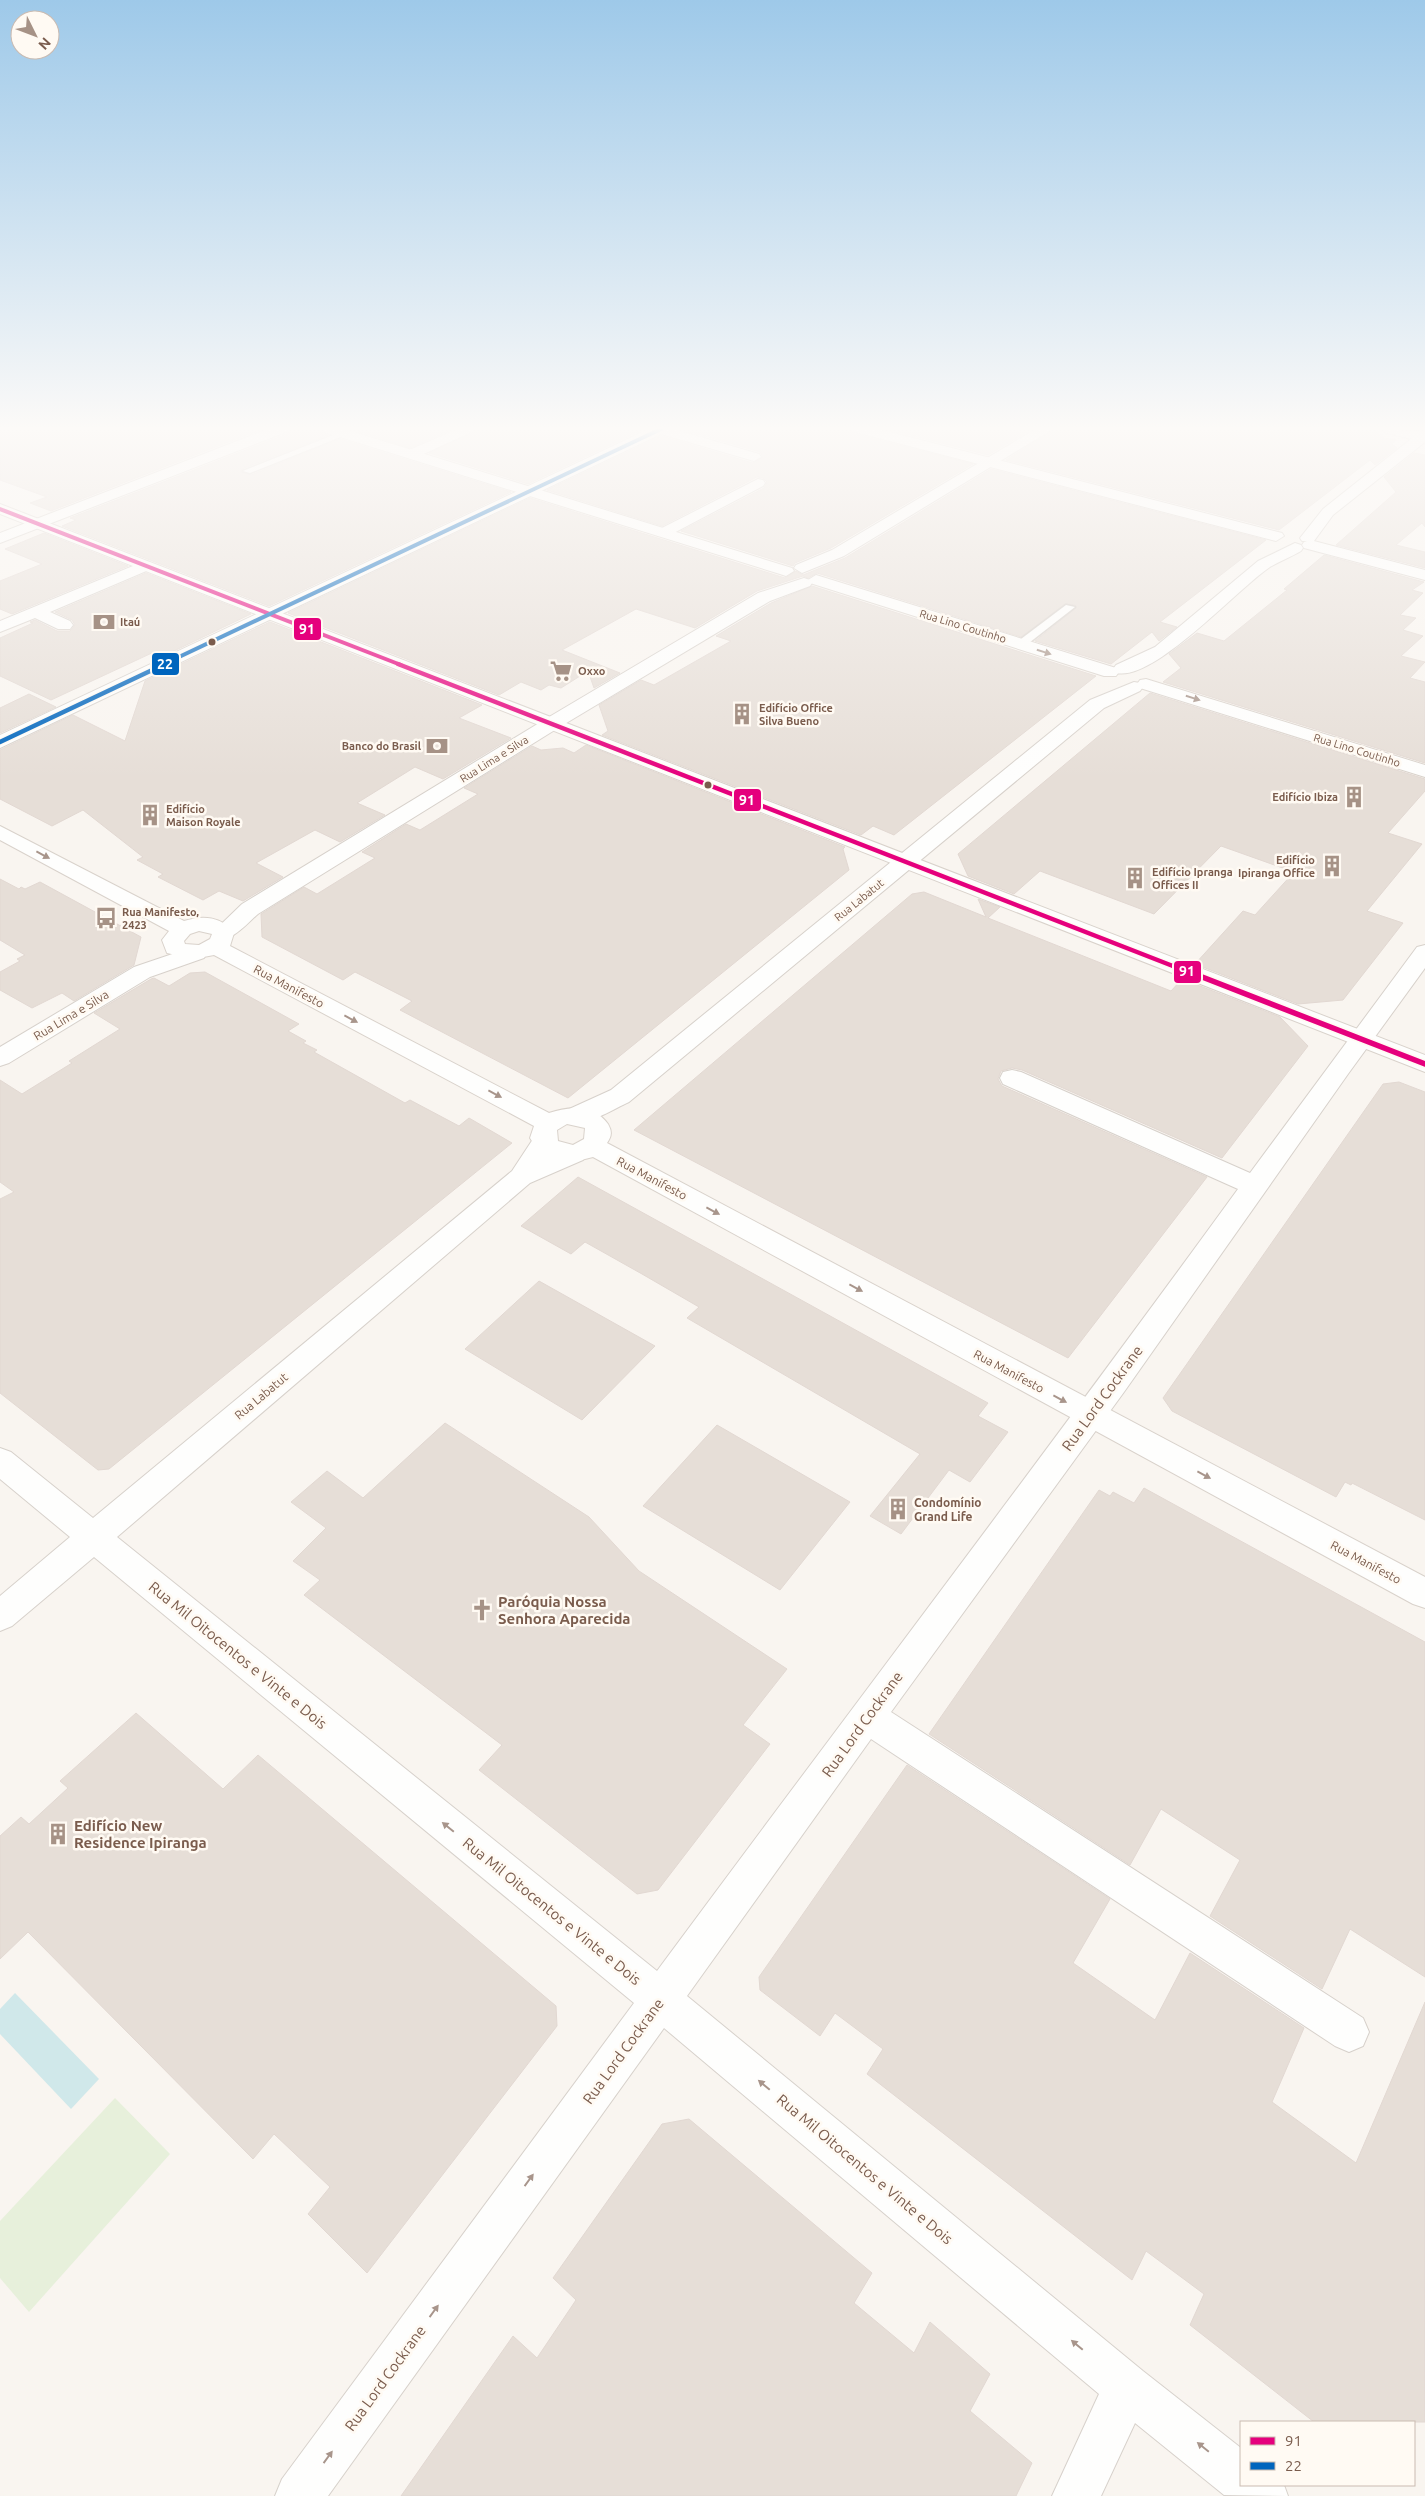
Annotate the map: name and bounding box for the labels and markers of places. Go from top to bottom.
bank icon: Itaú [91,609,117,635]
place label: Itaú [120,616,140,628]
unlabelled marker [207,637,217,647]
supermarket icon: Oxxo [548,658,574,684]
place label: Oxxo [578,665,606,677]
building icon: Edifício Office Silva Bueno [729,701,755,727]
place label: Edifício Office Silva Bueno [759,702,833,727]
bank icon: Banco do Brasil [424,733,450,759]
place label: Banco do Brasil [342,740,422,752]
unlabelled marker [703,780,713,790]
building icon: Edifício Ibiza [1341,784,1367,810]
place label: Edifício Ibiza [1272,791,1338,803]
building icon: Edifício Maison Royale [137,802,163,828]
place label: Edifício Maison Royale [166,803,241,828]
building icon: Edifício Ipiranga Office [1319,853,1345,879]
place label: Edifício Ipiranga Office [1238,854,1315,879]
building icon: Edifício Ipranga Offices II [1122,865,1148,891]
place label: Edifício Ipranga Offices II [1152,866,1233,891]
bus stop icon: Rua Manifesto, 2423 [93,905,119,931]
place label: Rua Manifesto, 2423 [122,906,199,931]
building icon: Condomínio Grand Life [885,1496,911,1522]
place label: Condomínio Grand Life [914,1496,981,1523]
place label: Paróquia Nossa Senhora Aparecida [498,1593,631,1627]
church icon: Paróquia Nossa Senhora Aparecida [469,1597,495,1623]
place label: Edifício New Residence Ipiranga [74,1817,207,1851]
building icon: Edifício New Residence Ipiranga [45,1821,71,1847]

